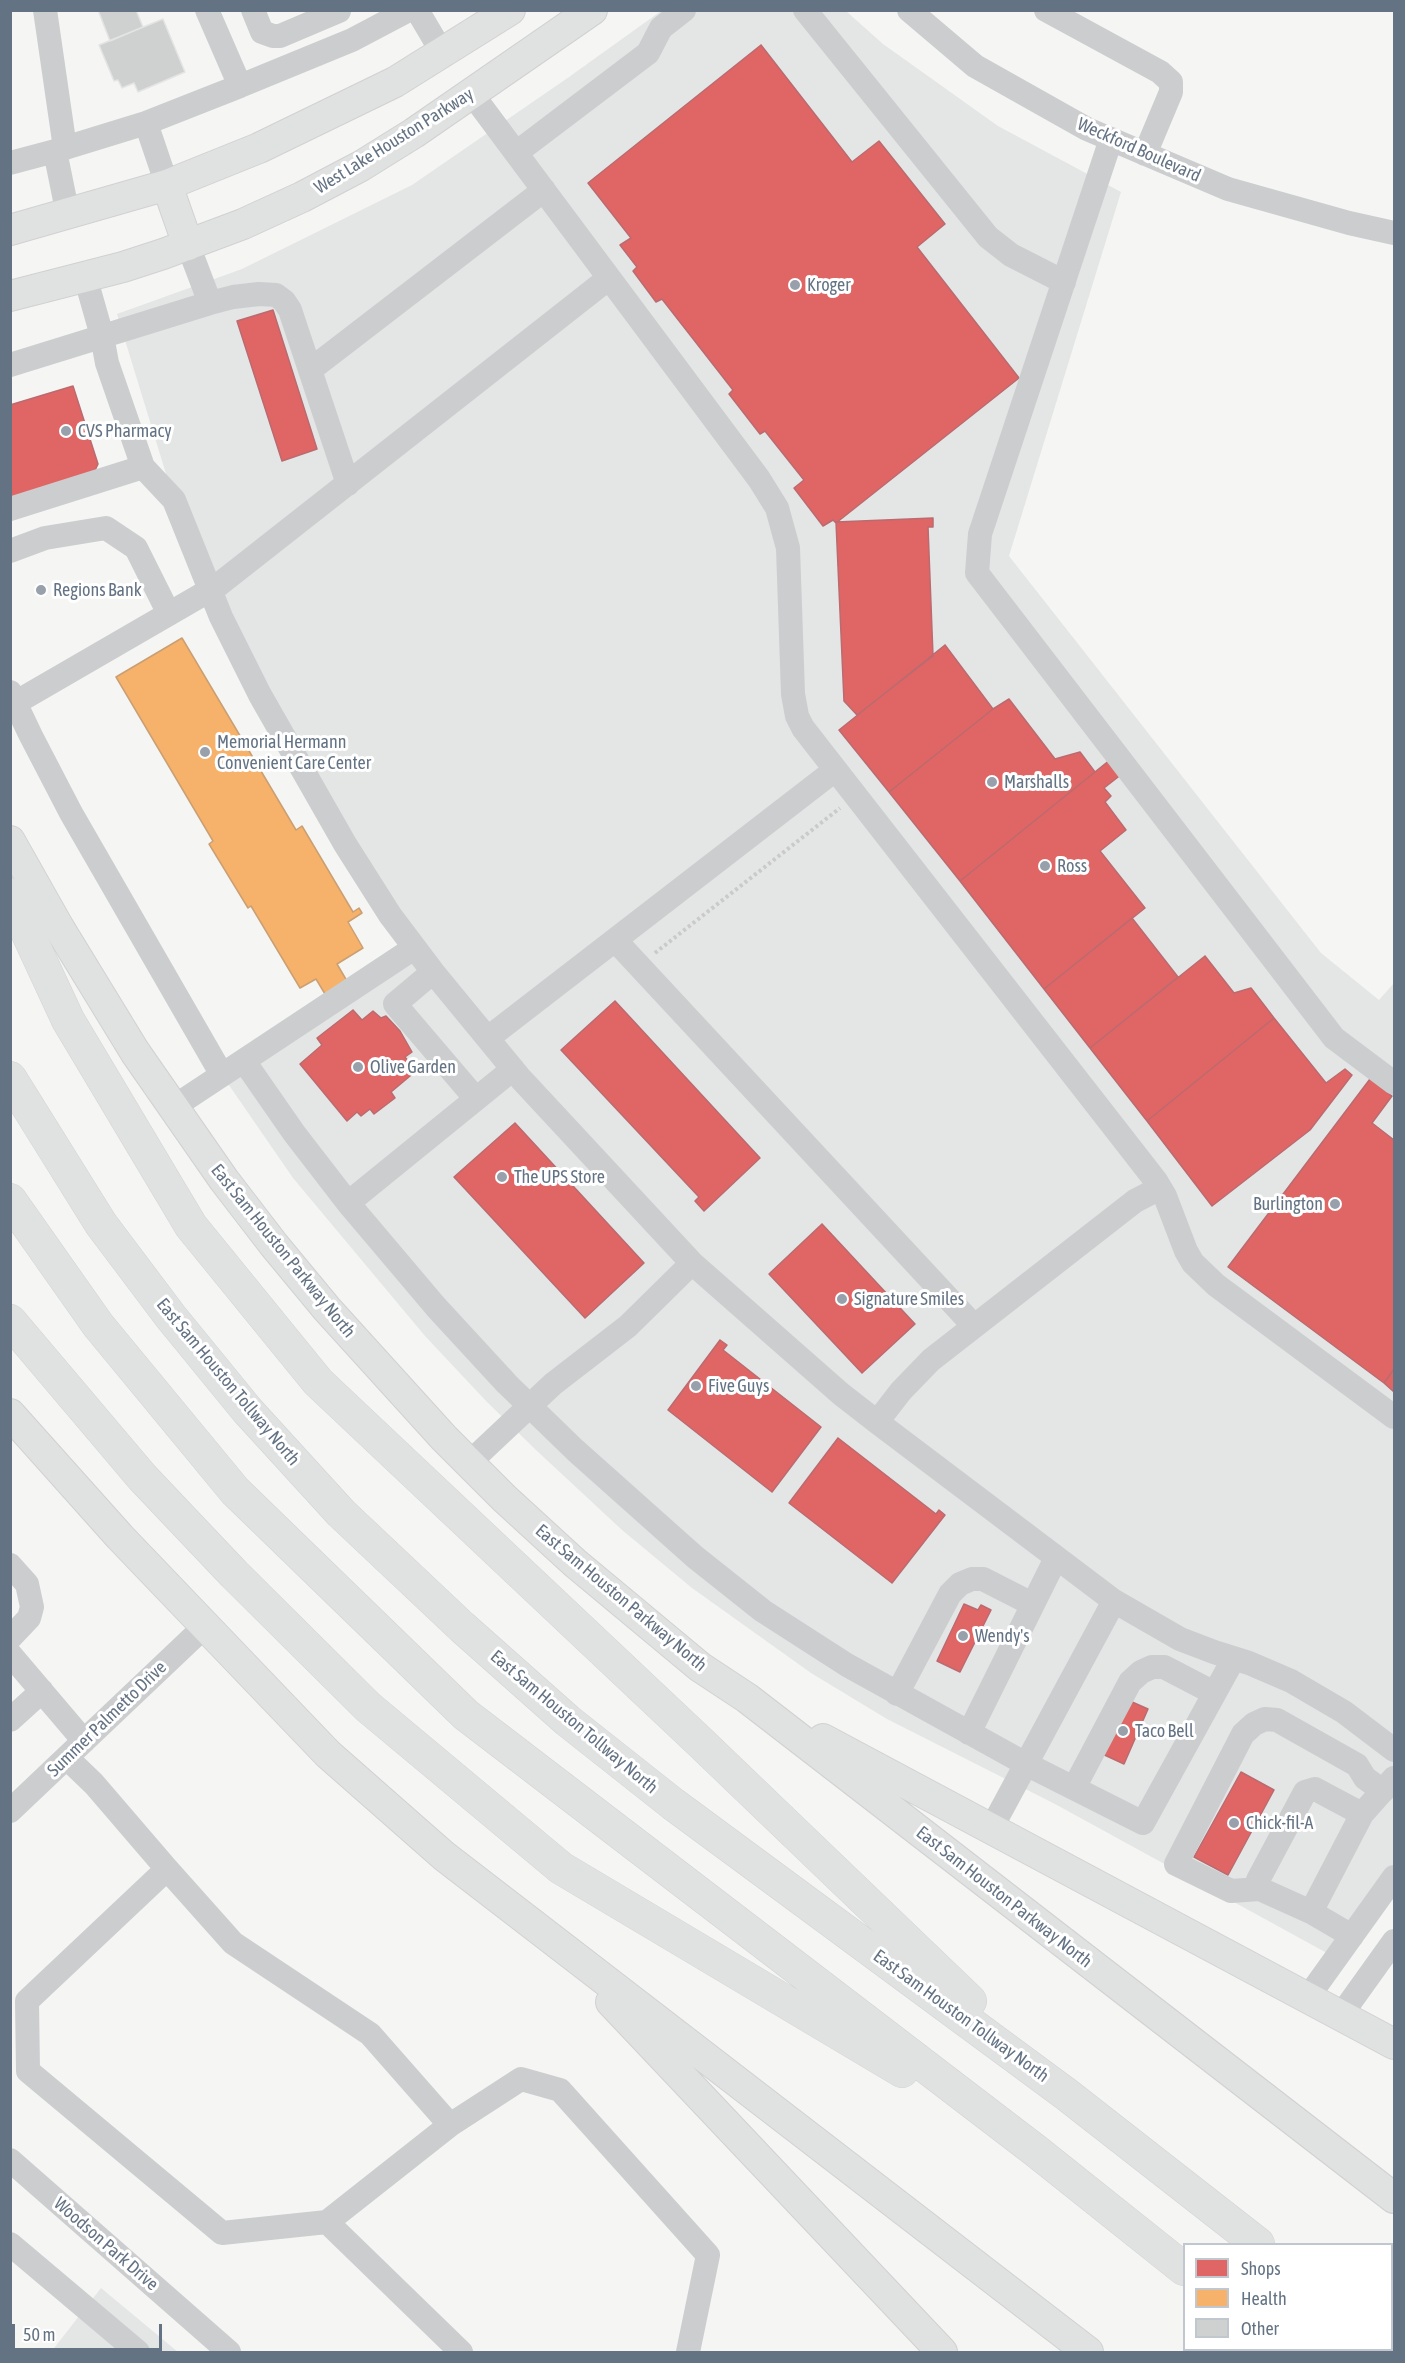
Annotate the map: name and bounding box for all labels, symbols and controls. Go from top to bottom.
street label: West Lake Houston Parkway [311,83,477,199]
street label: Weckford Boulevard [1074,113,1204,187]
place label: Kroger [807,274,850,296]
marker: Kroger [788,278,802,292]
place label: CVS Pharmacy [78,420,172,442]
marker: CVS Pharmacy [59,424,73,438]
place label: Regions Bank [53,579,142,601]
marker: Regions Bank [34,583,48,597]
place label: Memorial Hermann Convenient Care Center [217,731,371,774]
marker: Memorial Hermann Convenient Care Center [198,745,212,759]
place label: Marshalls [1004,771,1069,793]
marker: Marshalls [985,775,999,789]
place label: Ross [1057,855,1087,877]
marker: Ross [1038,859,1052,873]
place label: Olive Garden [370,1056,456,1078]
marker: Olive Garden [351,1060,365,1074]
street label: East Sam Houston Parkway North [206,1160,360,1342]
place label: The UPS Store [514,1166,605,1188]
marker: The UPS Store [495,1170,509,1184]
place label: Burlington [1253,1193,1323,1215]
marker: Burlington [1328,1197,1342,1211]
place label: Signature Smiles [854,1288,964,1310]
marker: Signature Smiles [835,1292,849,1306]
street label: East Sam Houston Tollway North [152,1294,304,1470]
place label: Five Guys [708,1375,769,1397]
marker: Five Guys [689,1379,703,1393]
street label: East Sam Houston Parkway North [531,1520,711,1676]
place label: Wendy's [975,1625,1030,1647]
marker: Wendy's [956,1629,970,1643]
street label: East Sam Houston Tollway North [486,1646,662,1798]
street label: Summer Palmetto Drive [43,1657,171,1781]
place label: Taco Bell [1135,1720,1194,1742]
marker: Taco Bell [1116,1724,1130,1738]
place label: Chick-fil-A [1246,1812,1313,1834]
marker: Chick-fil-A [1227,1816,1241,1830]
street label: East Sam Houston Parkway North [912,1822,1096,1972]
street label: East Sam Houston Tollway North [869,1945,1053,2087]
street label: Woodson Park Drive [49,2193,163,2295]
legend [1183,2243,1393,2351]
text: Shops [1241,2258,1281,2279]
text: Health [1241,2288,1287,2309]
scale bar [15,2312,165,2350]
text: Other [1241,2318,1279,2339]
text: 50 m [23,2324,55,2345]

